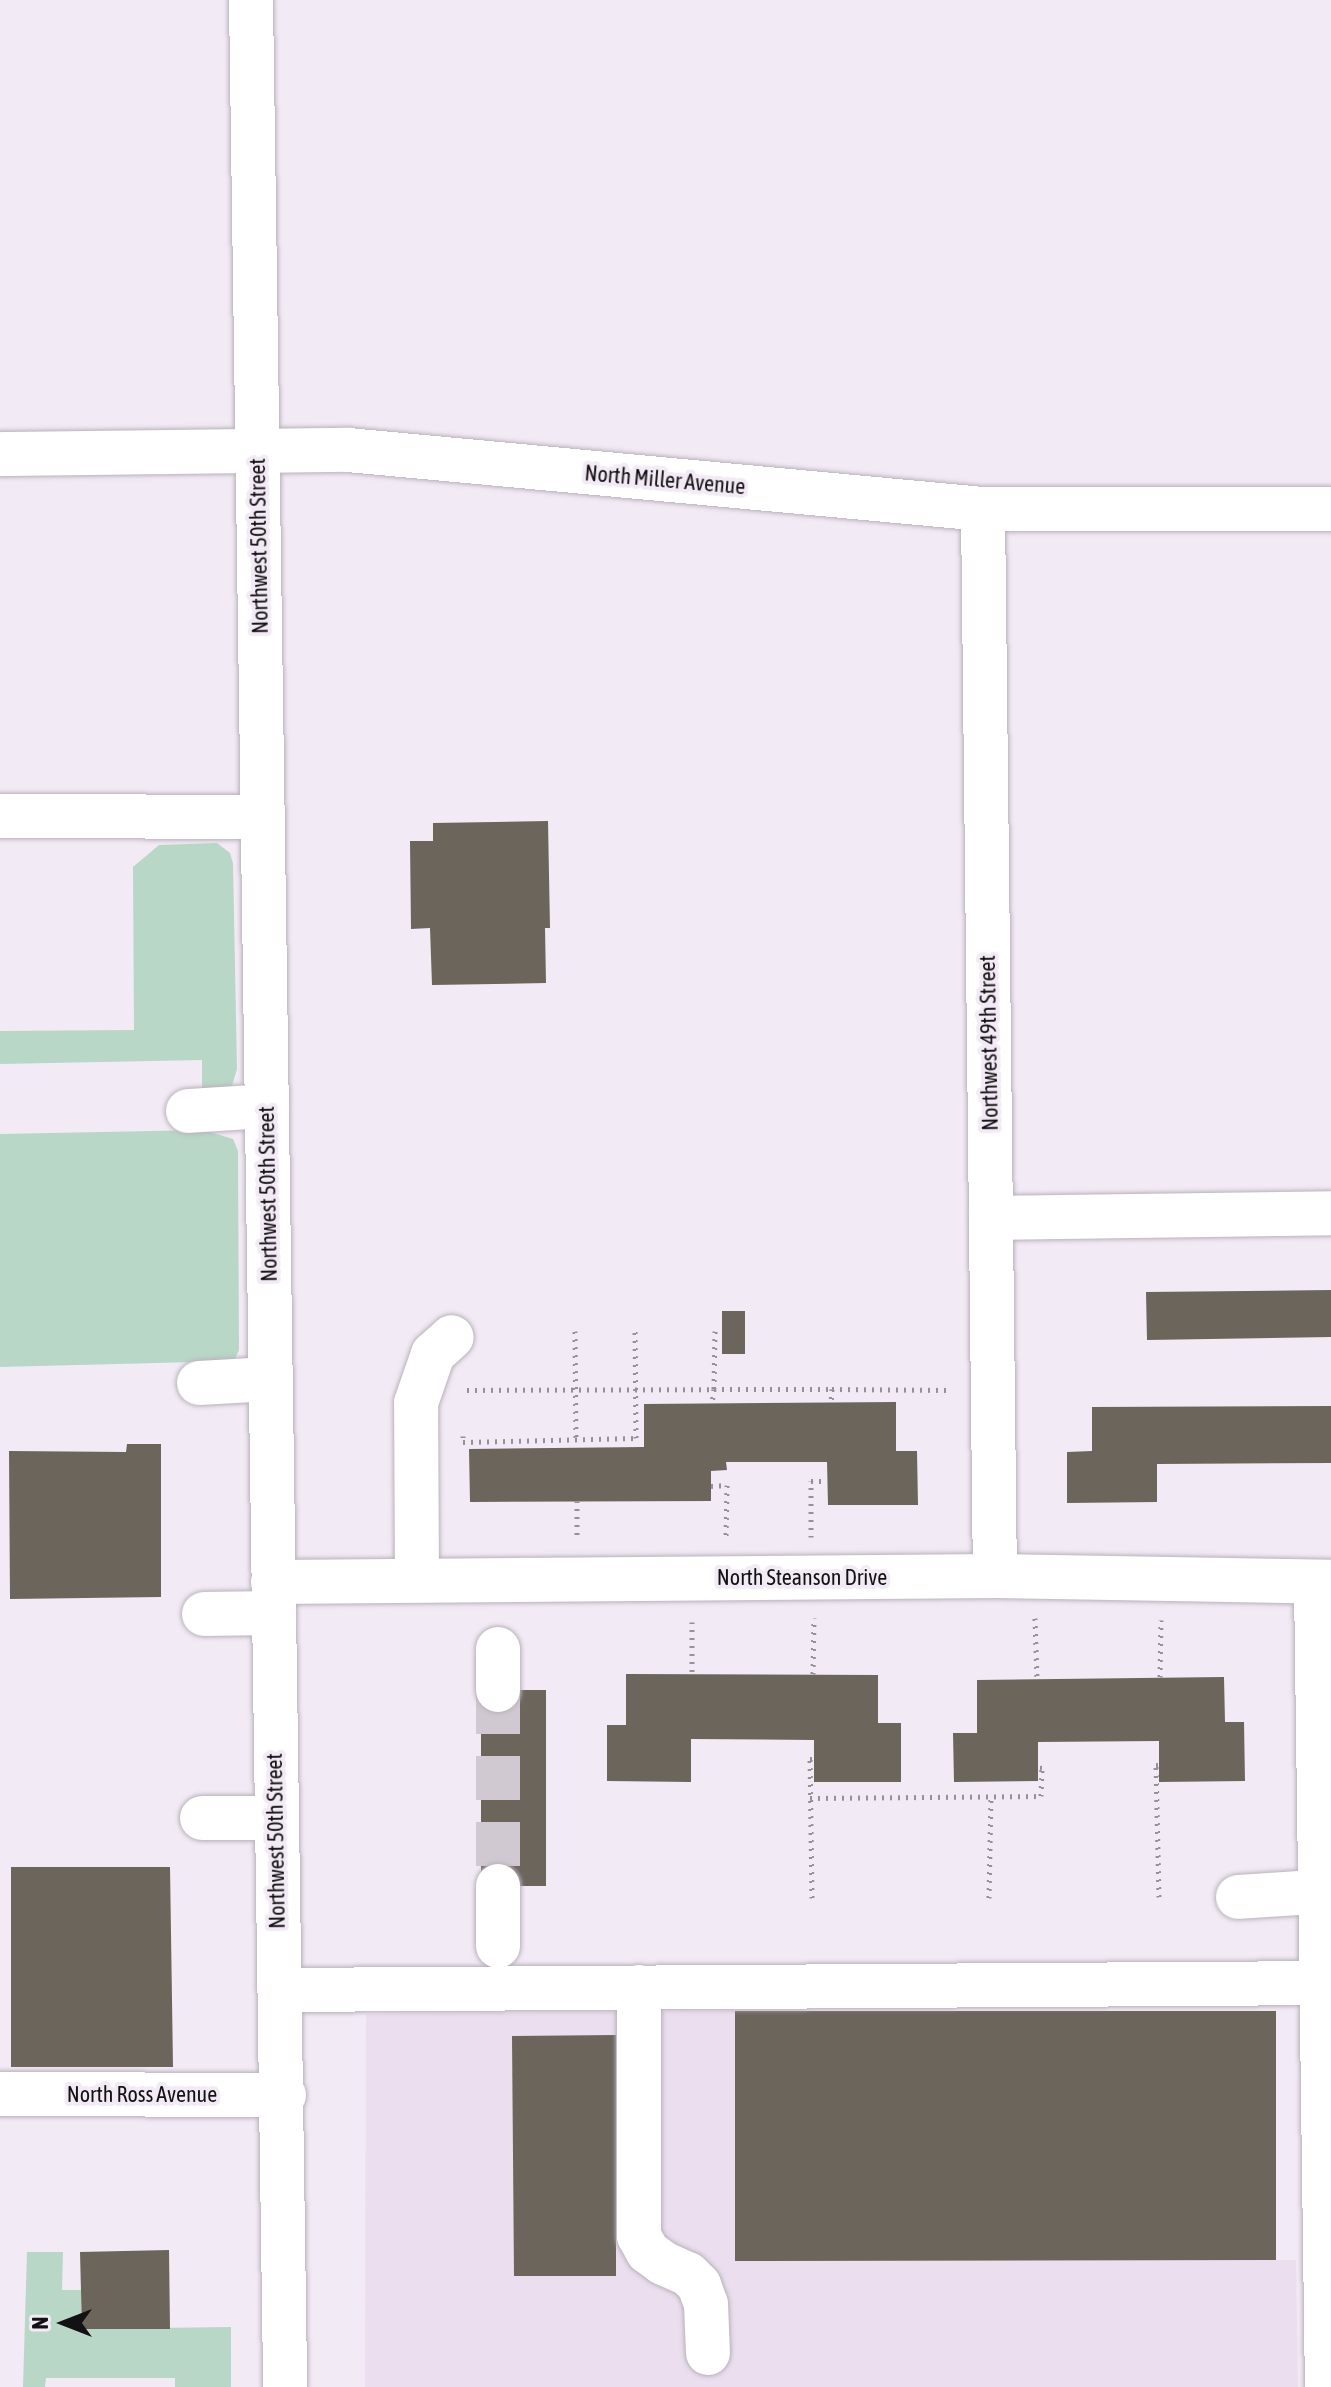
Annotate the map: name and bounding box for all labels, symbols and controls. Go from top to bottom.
street label: Northwest 50th Street [244,458,274,634]
street label: North Miller Avenue [584,460,746,500]
street label: Northwest 49th Street [974,955,1004,1131]
street label: Northwest 50th Street [253,1106,283,1282]
street label: North Steanson Drive [717,1565,887,1591]
street label: Northwest 50th Street [261,1753,291,1929]
street label: North Ross Avenue [67,2082,217,2108]
north arrow [24,2283,104,2363]
text: N [27,2317,53,2330]

